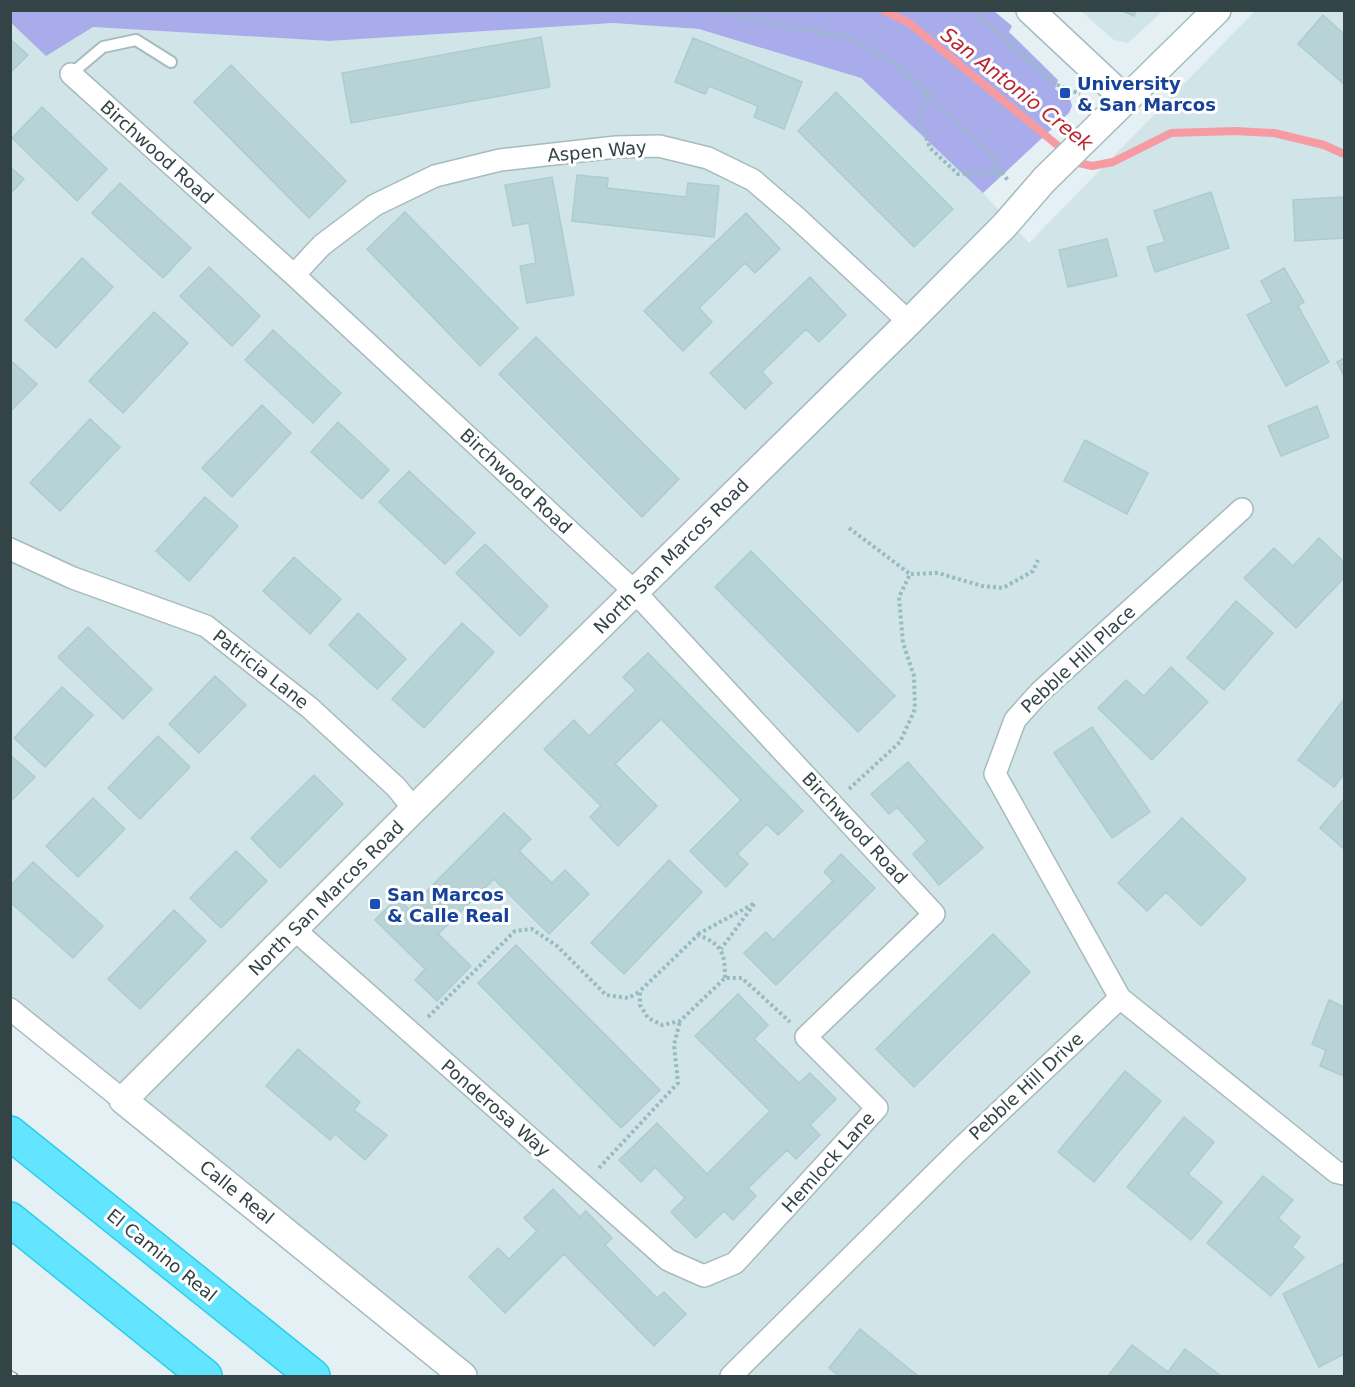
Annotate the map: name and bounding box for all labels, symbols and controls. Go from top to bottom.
water label: San Antonio Creek [936,22,1099,156]
place label: University & San Marcos [1077,73,1216,115]
marker: University & San Marcos [1058,86,1072,100]
street label: Birchwood Road [96,96,218,208]
street label: Aspen Way [546,136,648,166]
street label: Birchwood Road [456,424,576,538]
street label: North San Marcos Road [589,474,753,638]
street label: Pebble Hill Place [1017,601,1139,717]
street label: Patricia Lane [209,625,313,713]
street label: Birchwood Road [798,768,912,888]
street label: North San Marcos Road [244,816,408,980]
place label: San Marcos & Calle Real [387,884,510,926]
marker: San Marcos & Calle Real [368,897,382,911]
street label: Pebble Hill Drive [965,1028,1087,1144]
street label: Ponderosa Way [437,1055,555,1161]
street label: Hemlock Lane [777,1108,879,1216]
street label: Calle Real [196,1156,278,1228]
street label: El Camino Real [103,1204,221,1306]

